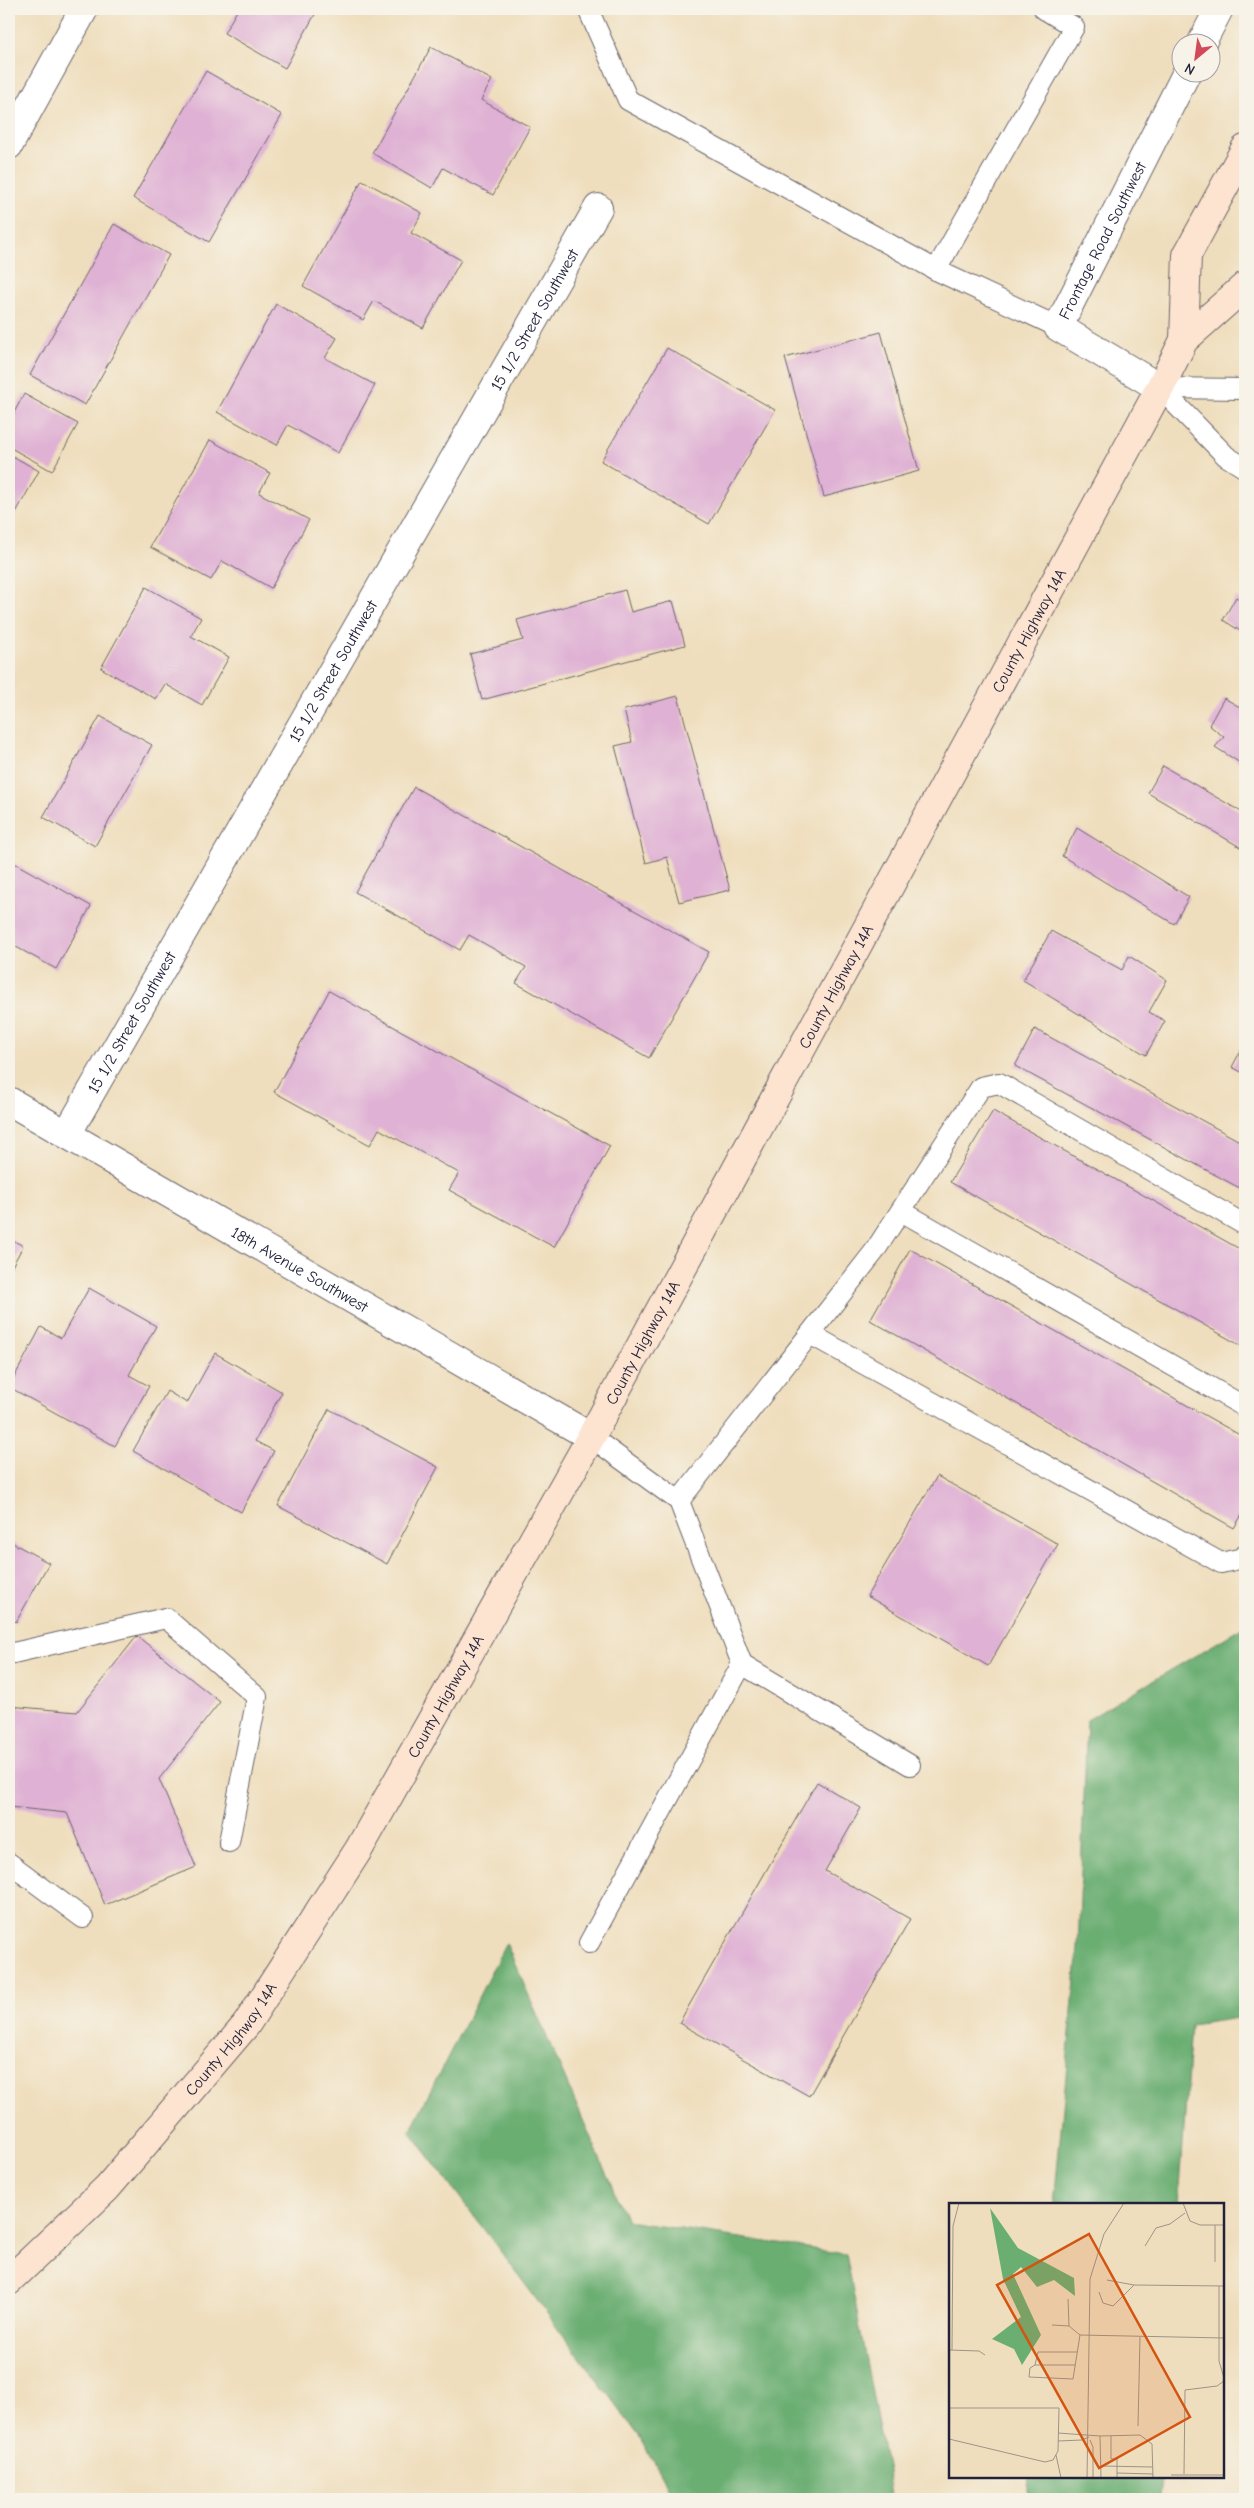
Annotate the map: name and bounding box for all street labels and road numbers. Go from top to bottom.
street label: Frontage Road Southwest [1055,159,1150,322]
street label: 15 1/2 Street Southwest [487,246,583,394]
street label: County Highway 14A [989,566,1070,696]
street label: 15 1/2 Street Southwest [286,597,381,745]
street label: County Highway 14A [795,922,877,1052]
street label: 15 1/2 Street Southwest [84,948,180,1097]
street label: 18th Avenue Southwest [228,1223,371,1316]
street label: County Highway 14A [602,1278,684,1408]
street label: County Highway 14A [404,1632,488,1761]
street label: County Highway 14A [182,1980,281,2100]

